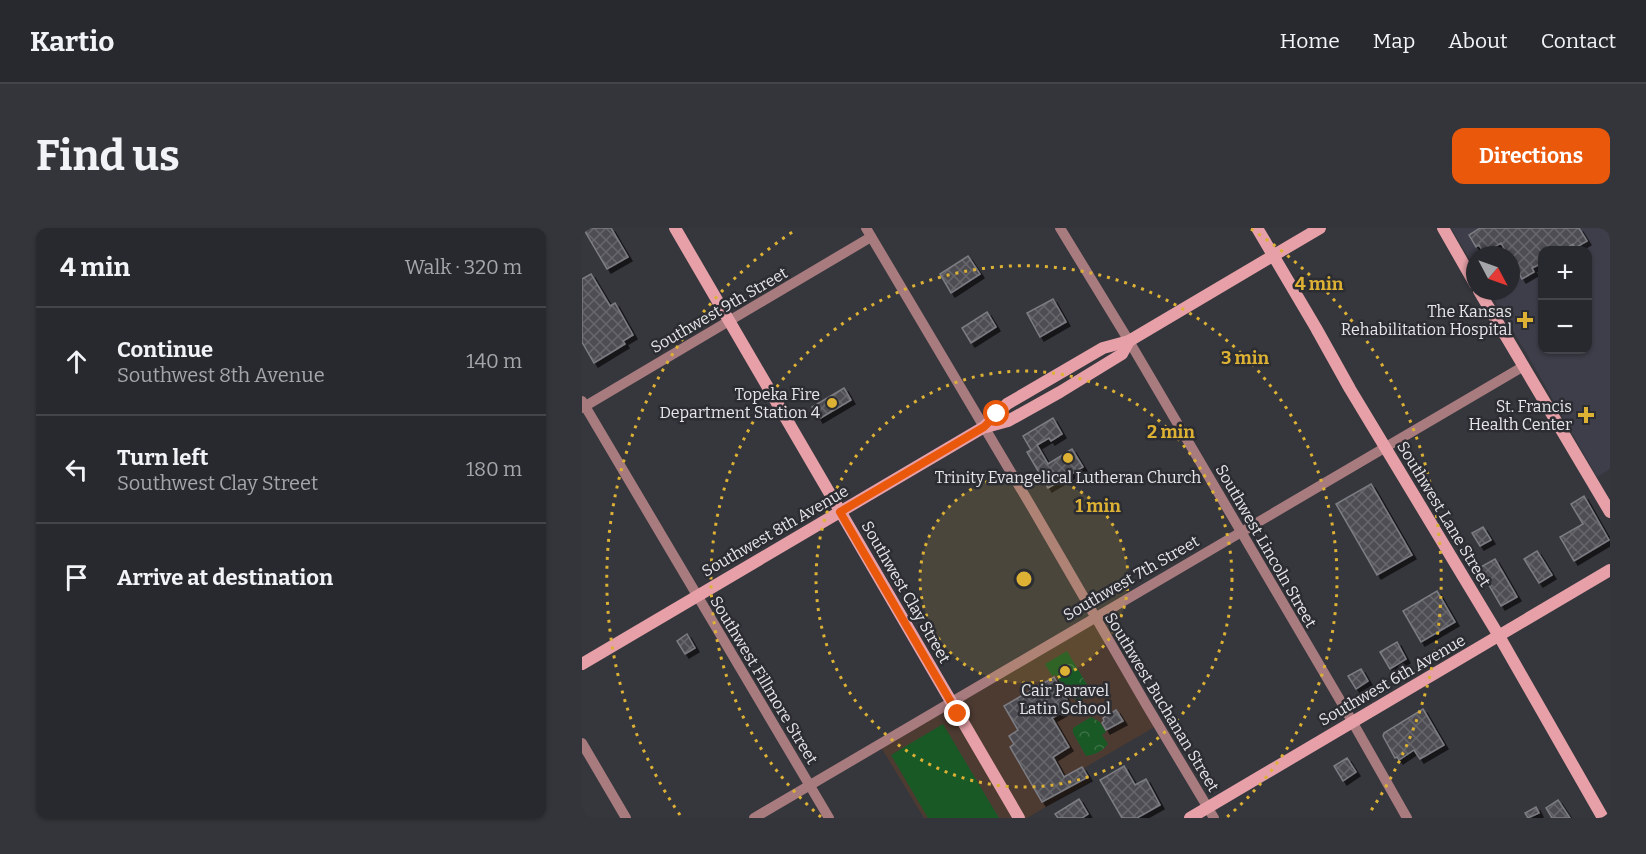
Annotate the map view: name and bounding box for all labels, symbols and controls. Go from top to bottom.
text: Kartio [30,25,114,58]
text: Home [1280,28,1340,54]
text: Map [1373,28,1415,54]
text: About [1448,28,1508,54]
text: Contact [1541,28,1616,54]
button: Directions [1452,128,1610,184]
text: Find us [36,131,180,181]
north arrow [1466,246,1520,300]
map controls [1538,246,1592,354]
button: + [1538,246,1592,300]
text: 4 min [60,252,130,283]
text: Walk · 320 m [405,255,522,279]
street label: Southwest 9th Street [647,263,791,357]
text: 4 min [1295,273,1344,295]
button: − [1538,300,1592,354]
place label: The Kansas Rehabilitation Hospital [1341,302,1512,339]
marker: The Kansas Rehabilitation Hospital [1516,311,1534,329]
text: Continue [117,336,213,363]
icon: ahead [60,345,93,378]
text: 3 min [1221,347,1269,369]
text: 140 m [466,349,522,373]
text: Southwest 8th Avenue [117,363,325,387]
place label: Topeka Fire Department Station 4 [659,385,821,422]
marker: Topeka Fire Department Station 4 [825,396,839,410]
place label: St. Francis Health Center [1468,397,1572,434]
route start [983,400,1009,426]
marker: St. Francis Health Center [1577,406,1595,424]
text: 2 min [1147,421,1195,443]
street label: Southwest Lane Street [1393,438,1495,590]
text: Turn left [117,444,209,471]
marker: Trinity Evangelical Lutheran Church [1061,451,1075,465]
icon: left [60,453,93,486]
text: 180 m [466,457,522,481]
street label: Southwest Lincoln Street [1211,461,1321,631]
place label: Trinity Evangelical Lutheran Church [935,468,1201,487]
text: Southwest Clay Street [117,471,318,495]
street label: Southwest 8th Avenue [698,481,852,581]
text: 1 min [1075,495,1121,517]
street label: Southwest Clay Street [858,518,955,667]
street label: Southwest 7th Street [1060,531,1202,625]
icon: arrive [60,561,93,594]
text: Arrive at destination [117,564,333,591]
centre of rings [1014,569,1034,589]
street label: Southwest Fillmore Street [706,593,822,768]
street label: Southwest Buchanan Street [1101,609,1223,795]
street label: Southwest 6th Avenue [1315,630,1469,730]
marker: Cair Paravel Latin School [1058,664,1072,678]
place label: Cair Paravel Latin School [1019,681,1111,718]
route end [944,700,970,726]

